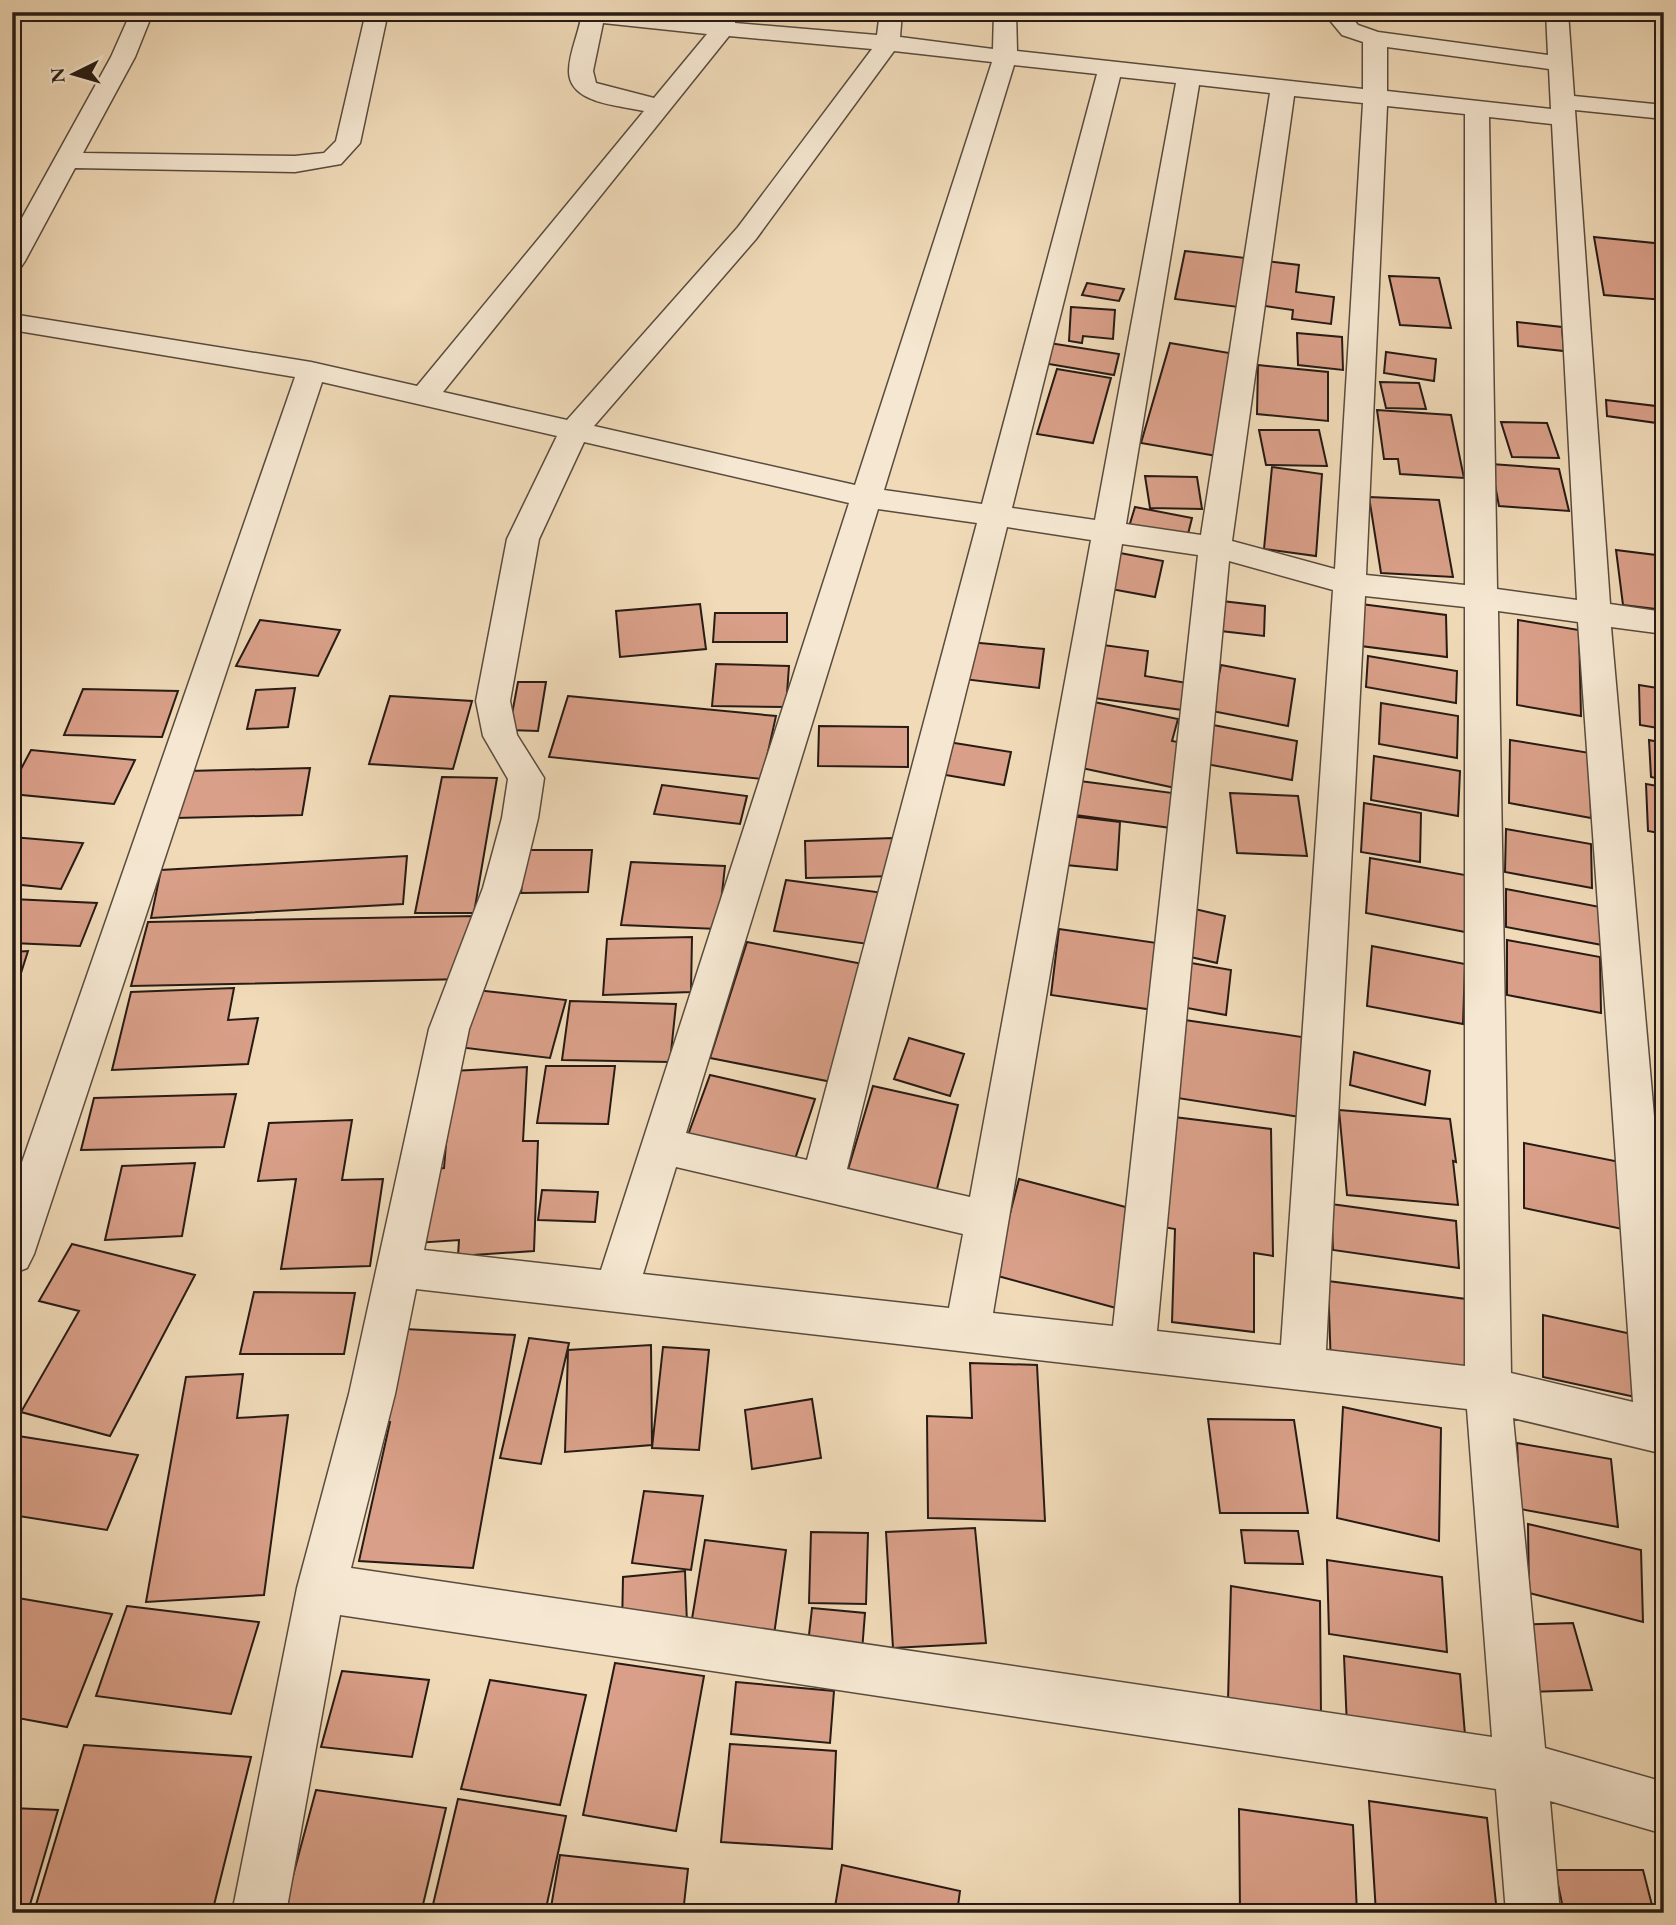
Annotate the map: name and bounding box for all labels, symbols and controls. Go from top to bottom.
north arrow [38,38,108,108]
text: N [44,66,71,84]

